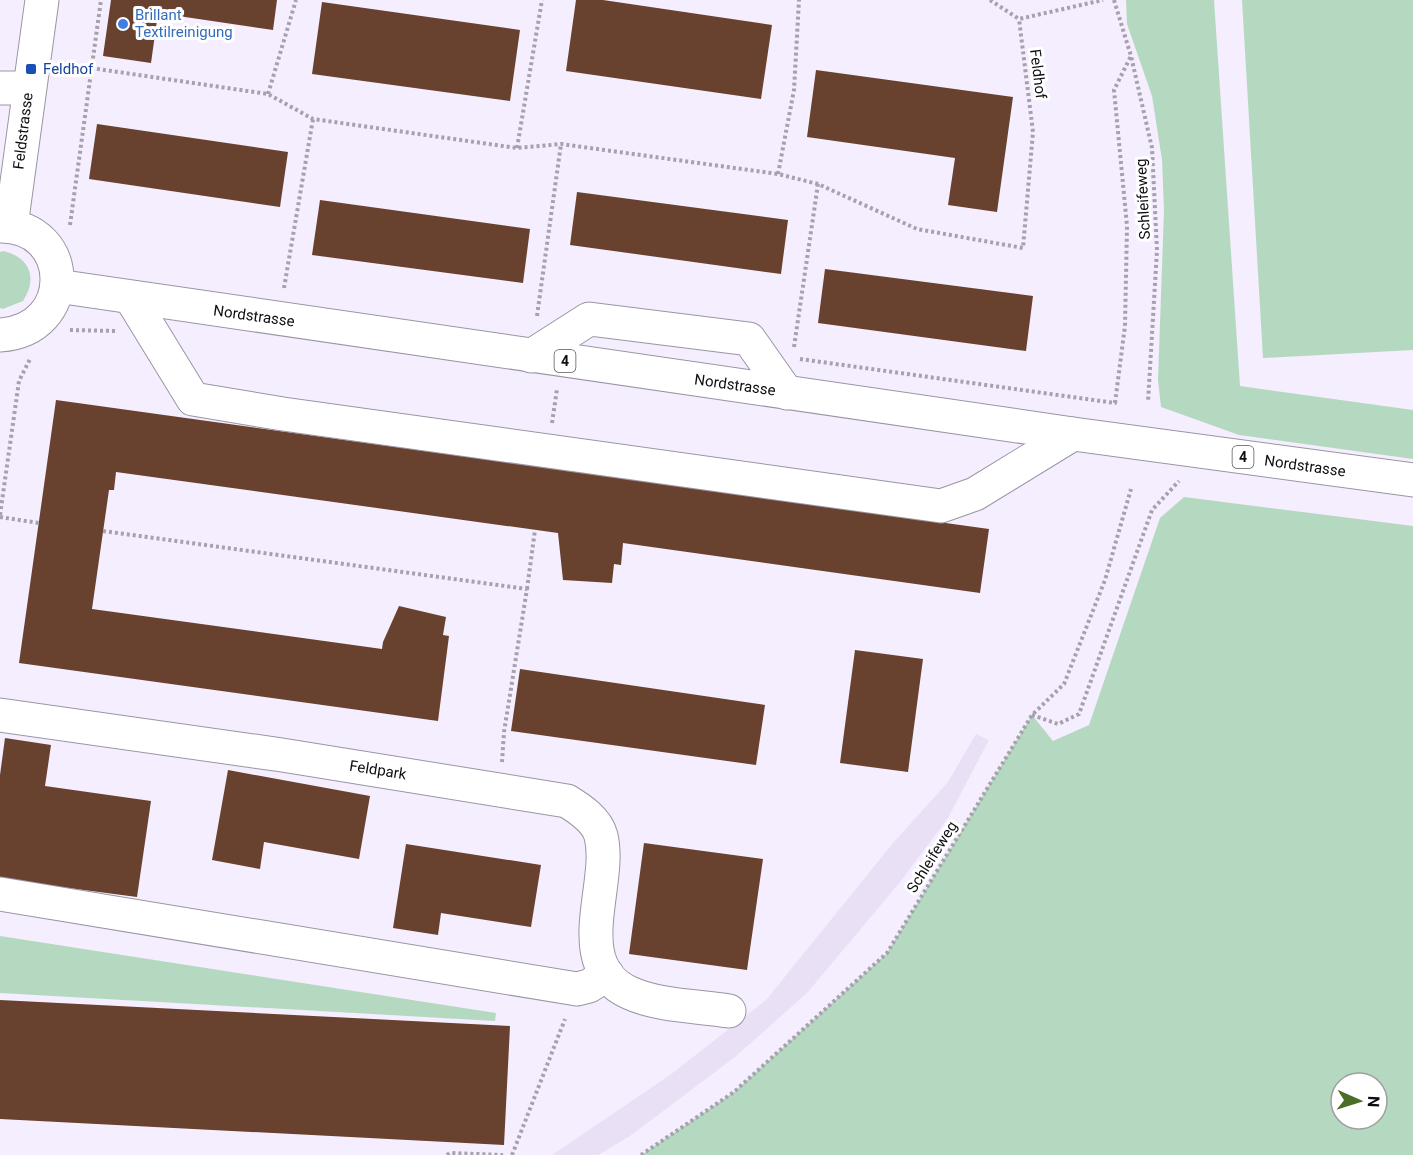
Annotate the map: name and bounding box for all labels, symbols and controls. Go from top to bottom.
place label: Brillant Textilreinigung [135,6,233,41]
marker: Brillant Textilreinigung [116,17,130,31]
street label: Feldhof [1026,48,1050,101]
place label: Feldhof [43,60,94,78]
marker: Feldhof [24,62,38,76]
street label: Feldstrasse [9,92,37,170]
street label: Schleifeweg [1132,158,1154,240]
street label: Nordstrasse [212,301,296,331]
road number: 4 [554,350,576,372]
street label: Nordstrasse [693,370,777,400]
road number: 4 [1232,446,1254,468]
street label: Nordstrasse [1263,451,1347,481]
street label: Feldpark [348,757,408,783]
street label: Schleifeweg [903,818,961,896]
north arrow [1329,1071,1389,1131]
text: N [1364,1096,1383,1108]

